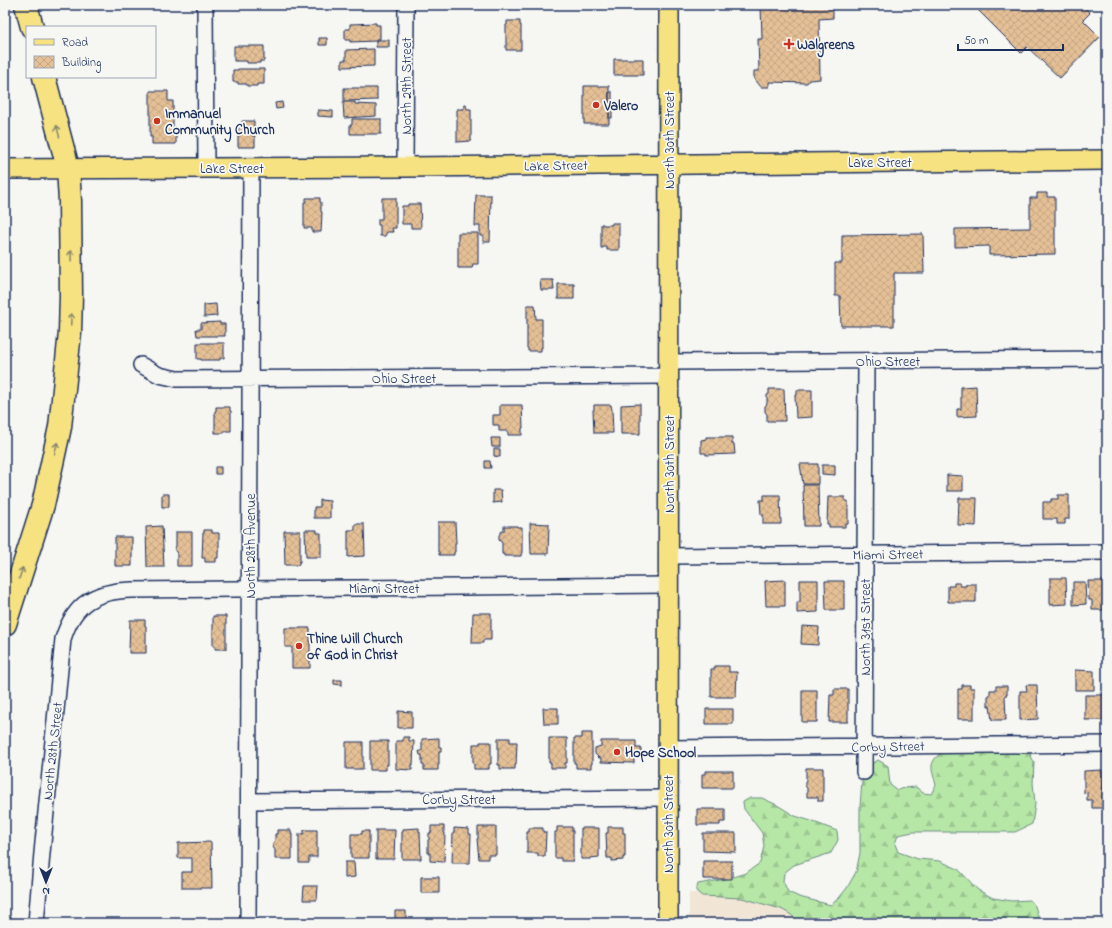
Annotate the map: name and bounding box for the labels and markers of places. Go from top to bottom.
place label: Walgreens [797,35,855,58]
marker: Walgreens [784,39,794,49]
place label: Valero [603,96,638,117]
marker: Valero [591,100,601,110]
place label: Immanuel Community Church [165,104,275,143]
marker: Immanuel Community Church [152,116,162,126]
place label: Thine Will Church of God in Christ [307,629,403,666]
marker: Thine Will Church of God in Christ [294,641,304,651]
place label: Hope School [625,743,697,764]
marker: Hope School [612,747,622,757]

